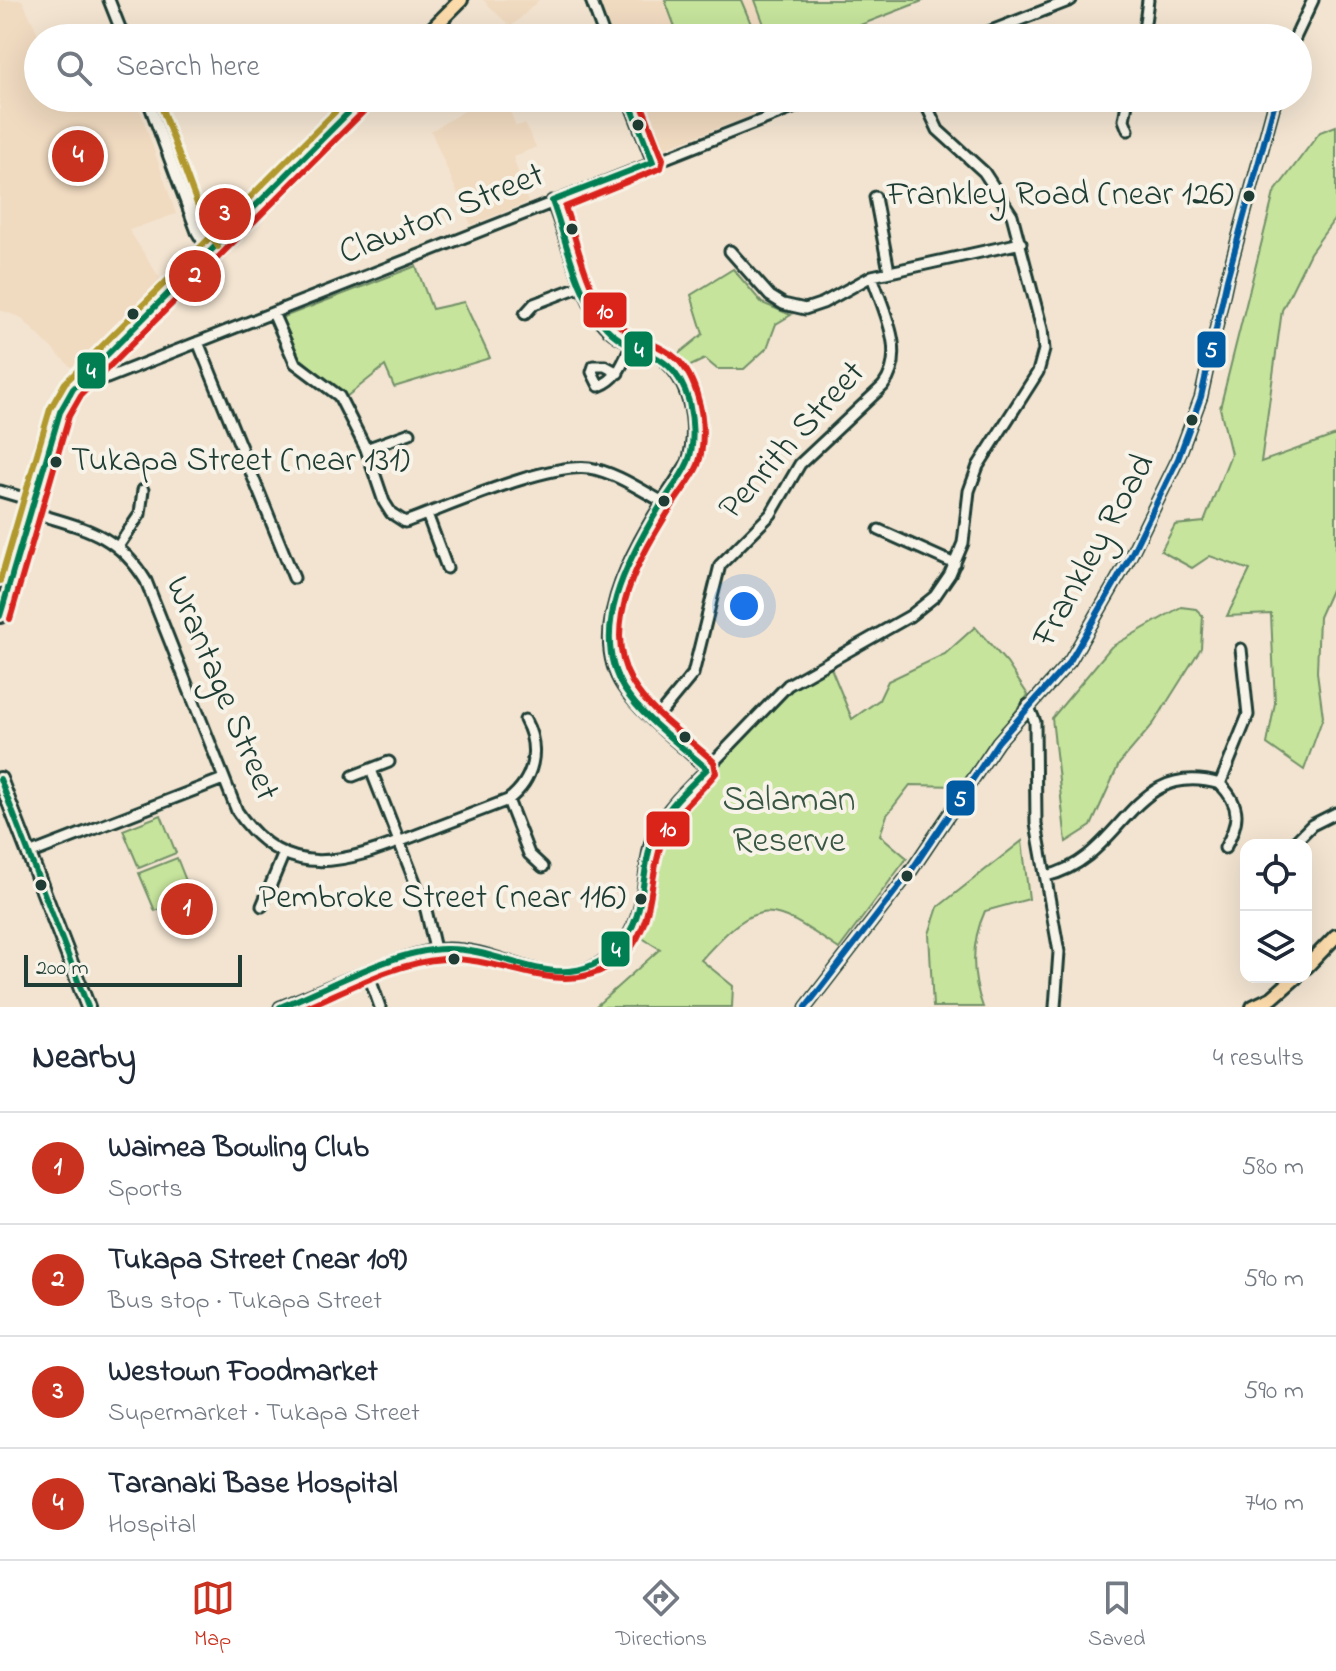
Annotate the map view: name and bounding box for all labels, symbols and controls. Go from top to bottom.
search box [24,24,1312,112]
icon: search [52,46,96,90]
text: Search here [116,46,260,90]
unlabelled marker [630,117,646,133]
pin: 4 [52,126,104,186]
street label: Clawton Street [331,150,553,280]
place label: Frankley Road (near 126) [886,171,1234,221]
pin: 3 [199,184,251,244]
marker: Frankley Road (near 126) [1241,188,1257,204]
unlabelled marker [564,221,580,237]
pin: 2 [169,246,221,306]
line badge: 10 [582,291,628,329]
text: 10 [597,297,614,329]
unlabelled marker [125,306,141,322]
line badge: 4 [623,330,654,368]
line badge: 5 [1196,330,1227,369]
text: 4 [634,336,644,368]
text: 5 [1205,336,1218,368]
street label: Penrith Street [707,349,879,533]
line badge: 4 [76,351,107,390]
text: 4 [86,357,96,389]
unlabelled marker [1184,412,1200,428]
place label: Tukapa Street (near 131) [71,437,410,487]
street label: Frankley Road [1019,445,1170,658]
marker: Tukapa Street (near 131) [48,454,64,470]
unlabelled marker [656,493,672,509]
street label: Wrantage Street [150,568,292,810]
your location [724,586,764,626]
unlabelled marker [677,729,693,745]
park label: Salaman Reserve [722,775,856,869]
line badge: 5 [945,779,976,817]
text: 5 [954,785,967,817]
line badge: 10 [645,810,691,848]
text: 10 [660,815,677,847]
map controls [1240,839,1312,983]
button: locate [1240,839,1312,911]
unlabelled marker [899,868,915,884]
place label: Pembroke Street (near 116) [259,874,626,924]
unlabelled marker [33,877,49,893]
pin: 1 [161,879,213,939]
marker: Pembroke Street (near 116) [633,891,649,907]
button: layers [1240,911,1312,983]
line badge: 4 [600,930,631,968]
text: 4 [611,936,621,968]
scale bar [24,951,242,987]
unlabelled marker [446,951,462,967]
text: 200 m [36,953,89,985]
text: Nearby [32,1034,136,1084]
text: 4 results [1213,1040,1304,1078]
text: Waimea Bowling Club [108,1127,369,1171]
text: 1 [54,1149,62,1187]
text: 580 m [1241,1149,1304,1187]
text: Sports [108,1171,182,1209]
text: Tukapa Street (near 109) [108,1239,407,1283]
text: 2 [52,1261,64,1299]
text: 590 m [1243,1261,1304,1299]
text: Bus stop · Tukapa Street [108,1283,382,1321]
text: Westown Foodmarket [108,1351,378,1395]
text: 3 [53,1373,63,1411]
text: 590 m [1243,1373,1304,1411]
text: Supermarket · Tukapa Street [108,1395,420,1433]
text: Taranaki Base Hospital [108,1463,398,1507]
text: 4 [53,1485,63,1523]
text: 740 m [1245,1485,1304,1523]
text: Hospital [108,1507,196,1545]
tab: Map [191,1576,235,1656]
tab: Directions [616,1576,707,1656]
tab: Saved [1088,1576,1145,1656]

